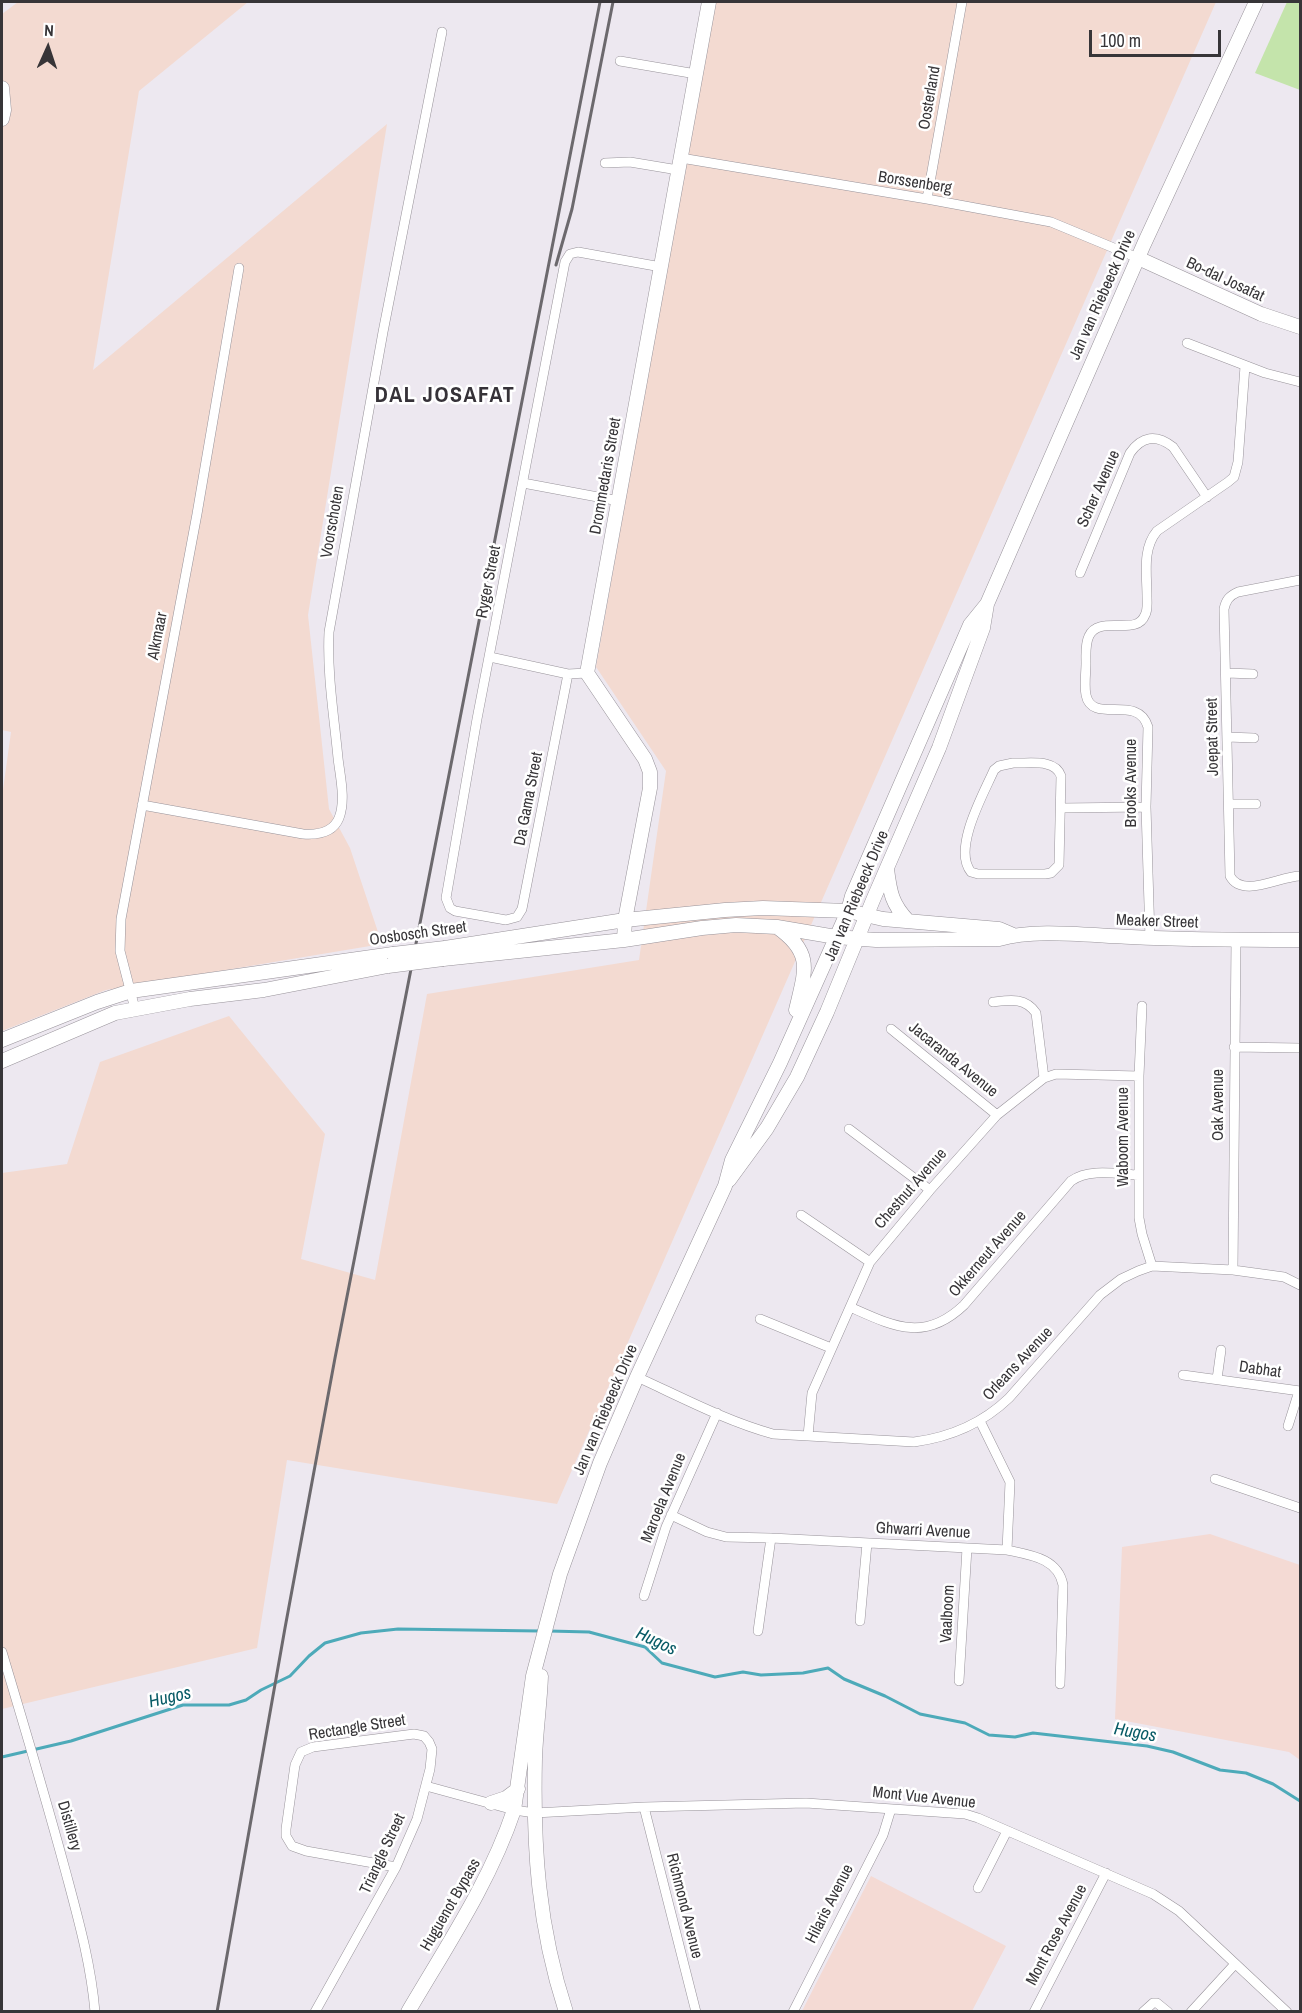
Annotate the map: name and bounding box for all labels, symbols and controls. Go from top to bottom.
north arrow [18,18,78,78]
scale bar [1092,18,1224,56]
text: N [44,19,54,41]
text: 100 m [1100,28,1141,53]
street label: Oosterland [915,65,945,131]
street label: Borssenberg [877,168,953,198]
street label: Jan van Riebeeck Drive [1066,227,1140,363]
street label: Bo-dal Josafat [1183,254,1267,306]
district label: DAL JOSAFAT [375,383,515,409]
street label: Drommedaris Street [586,416,626,536]
street label: Scher Avenue [1074,448,1124,530]
street label: Voorschoten [317,484,349,560]
street label: Ryger Street [473,544,505,620]
street label: Alkmaar [144,611,172,661]
street label: Joepat Street [1203,698,1223,776]
street label: Brooks Avenue [1122,739,1142,827]
street label: Da Gama Street [511,751,547,847]
street label: Jan van Riebeeck Drive [821,828,893,964]
street label: Meaker Street [1115,911,1199,933]
street label: Oosbosch Street [368,918,468,950]
street label: Jacaranda Avenue [905,1018,1001,1102]
street label: Oak Avenue [1209,1069,1229,1141]
street label: Waboom Avenue [1114,1087,1134,1187]
street label: Chestnut Avenue [871,1145,951,1233]
street label: Okkerneut Avenue [945,1207,1031,1301]
street label: Orleans Avenue [979,1323,1057,1405]
street label: Jan van Riebeeck Drive [570,1342,642,1478]
street label: Dabhat [1238,1358,1282,1382]
street label: Maroela Avenue [637,1450,691,1546]
street label: Ghwarri Avenue [875,1519,971,1543]
street label: Vaalboom [937,1584,959,1644]
water label: Hugos [632,1623,680,1661]
water label: Hugos [147,1683,193,1713]
street label: Rectangle Street [307,1711,407,1745]
water label: Hugos [1112,1719,1158,1747]
street label: Mont Vue Avenue [871,1783,977,1813]
street label: Distillery [53,1799,85,1853]
street label: Triangle Street [356,1811,410,1897]
street label: Richmond Avenue [662,1851,706,1961]
street label: Huguenot Bypass [417,1855,485,1955]
street label: Hilaris Avenue [802,1861,858,1947]
street label: Mont Rose Avenue [1022,1881,1092,1989]

